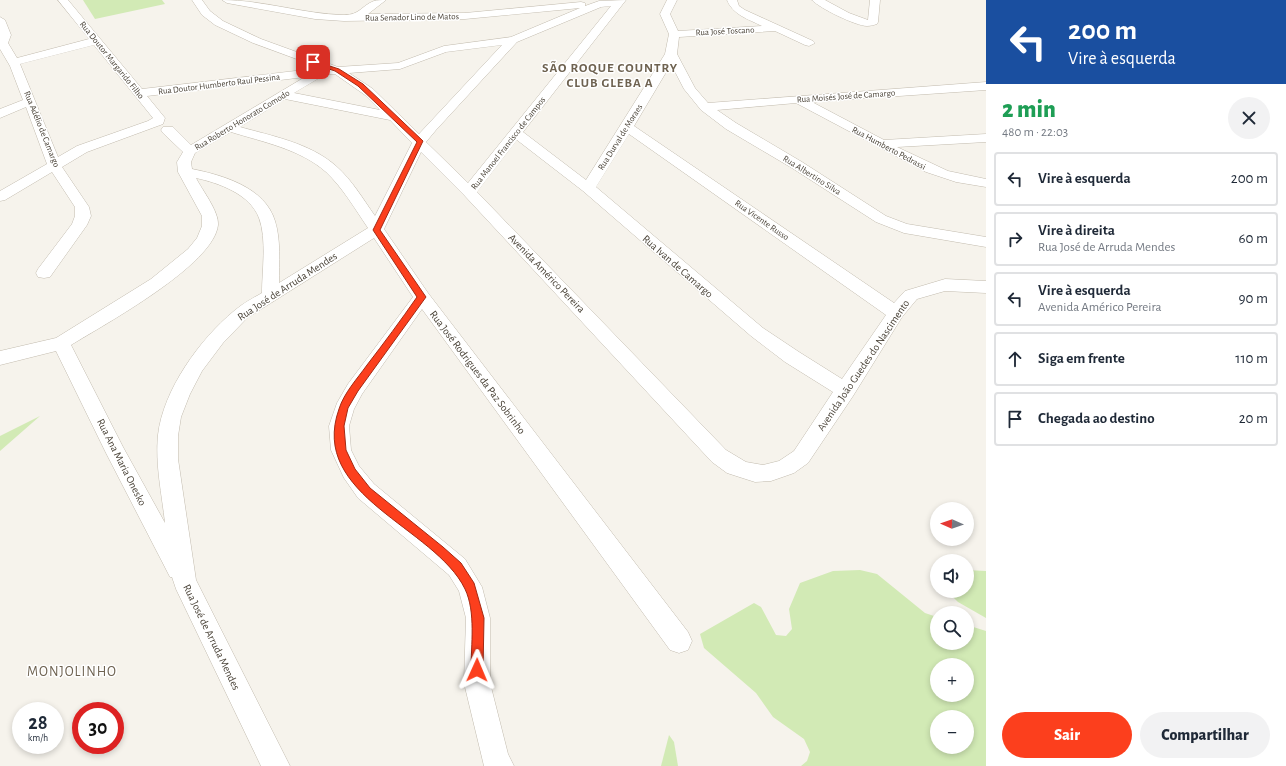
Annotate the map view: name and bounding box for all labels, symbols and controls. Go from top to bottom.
street label: Rua Senador Lino de Matos [365,12,459,23]
icon: left [1002,16,1054,68]
text: 200 m [1068,17,1137,45]
street label: Rua Doutor Margarido Filho [78,20,146,101]
street label: Rua José Toscano [695,25,755,38]
pin [296,45,330,79]
text: Vire à esquerda [1068,50,1176,68]
icon: arrive [302,51,324,73]
district label: SÃO ROQUE COUNTRY CLUB GLEBA A [542,61,678,90]
street label: Rua Doutor Humberto Raul Pessina [158,73,281,96]
street label: Rua Roberto Honorato Comodo [193,88,292,152]
street label: Rua Moisés José de Camargo [796,89,896,104]
street label: Rua Adélio de Camargo [22,90,61,169]
street label: Rua Manoel Francisco de Campos [469,95,547,191]
button: close [1228,97,1270,139]
text: 2 min [1002,98,1056,122]
street label: Rua Durval de Moraes [596,103,644,172]
street label: Rua Humberto Pedrassi [850,125,927,172]
text: 480 m · 22:03 [1002,126,1068,139]
street label: Rua Albertino Silva [781,154,842,197]
icon: left [1004,168,1026,190]
text: Vire à esquerda [1038,171,1131,186]
text: 200 m [1231,171,1268,186]
street label: Rua Vicente Russo [733,199,791,243]
text: Vire à direita [1038,223,1115,238]
icon: right [1004,228,1026,250]
text: 60 m [1239,231,1268,246]
street label: Avenida Américo Pereira [506,232,587,315]
street label: Rua Ivan de Camargo [640,233,715,300]
text: Rua José de Arruda Mendes [1038,241,1175,254]
street label: Rua José de Arruda Mendes [236,250,339,323]
text: Vire à esquerda [1038,283,1131,298]
icon: left [1004,288,1026,310]
text: 90 m [1239,291,1268,306]
street label: Avenida João Guedes do Nascimento [815,298,912,433]
text: Avenida Américo Pereira [1038,301,1162,314]
street label: Rua José Rodrigues da Paz Sobrinho [428,309,528,436]
icon: ahead [1004,348,1026,370]
text: Siga em frente [1038,351,1125,366]
text: 110 m [1235,351,1268,366]
icon: arrive [1004,408,1026,430]
text: Chegada ao destino [1038,411,1155,426]
text: 20 m [1239,411,1268,426]
street label: Rua Ana Maria Onesko [95,417,148,507]
north arrow [930,502,974,546]
map controls [930,502,974,754]
button: sound [930,554,974,598]
street label: Rua José de Arruda Mendes [181,583,242,692]
button: search [930,606,974,650]
position arrow [456,649,498,691]
button: + [930,658,974,702]
district label: MONJOLINHO [27,665,117,679]
speed limit sign: 30 [72,702,124,754]
button: − [930,710,974,754]
button: Sair [1002,712,1132,758]
button: Compartilhar [1140,712,1270,758]
text: 28 [28,713,48,733]
text: km/h [28,733,48,743]

